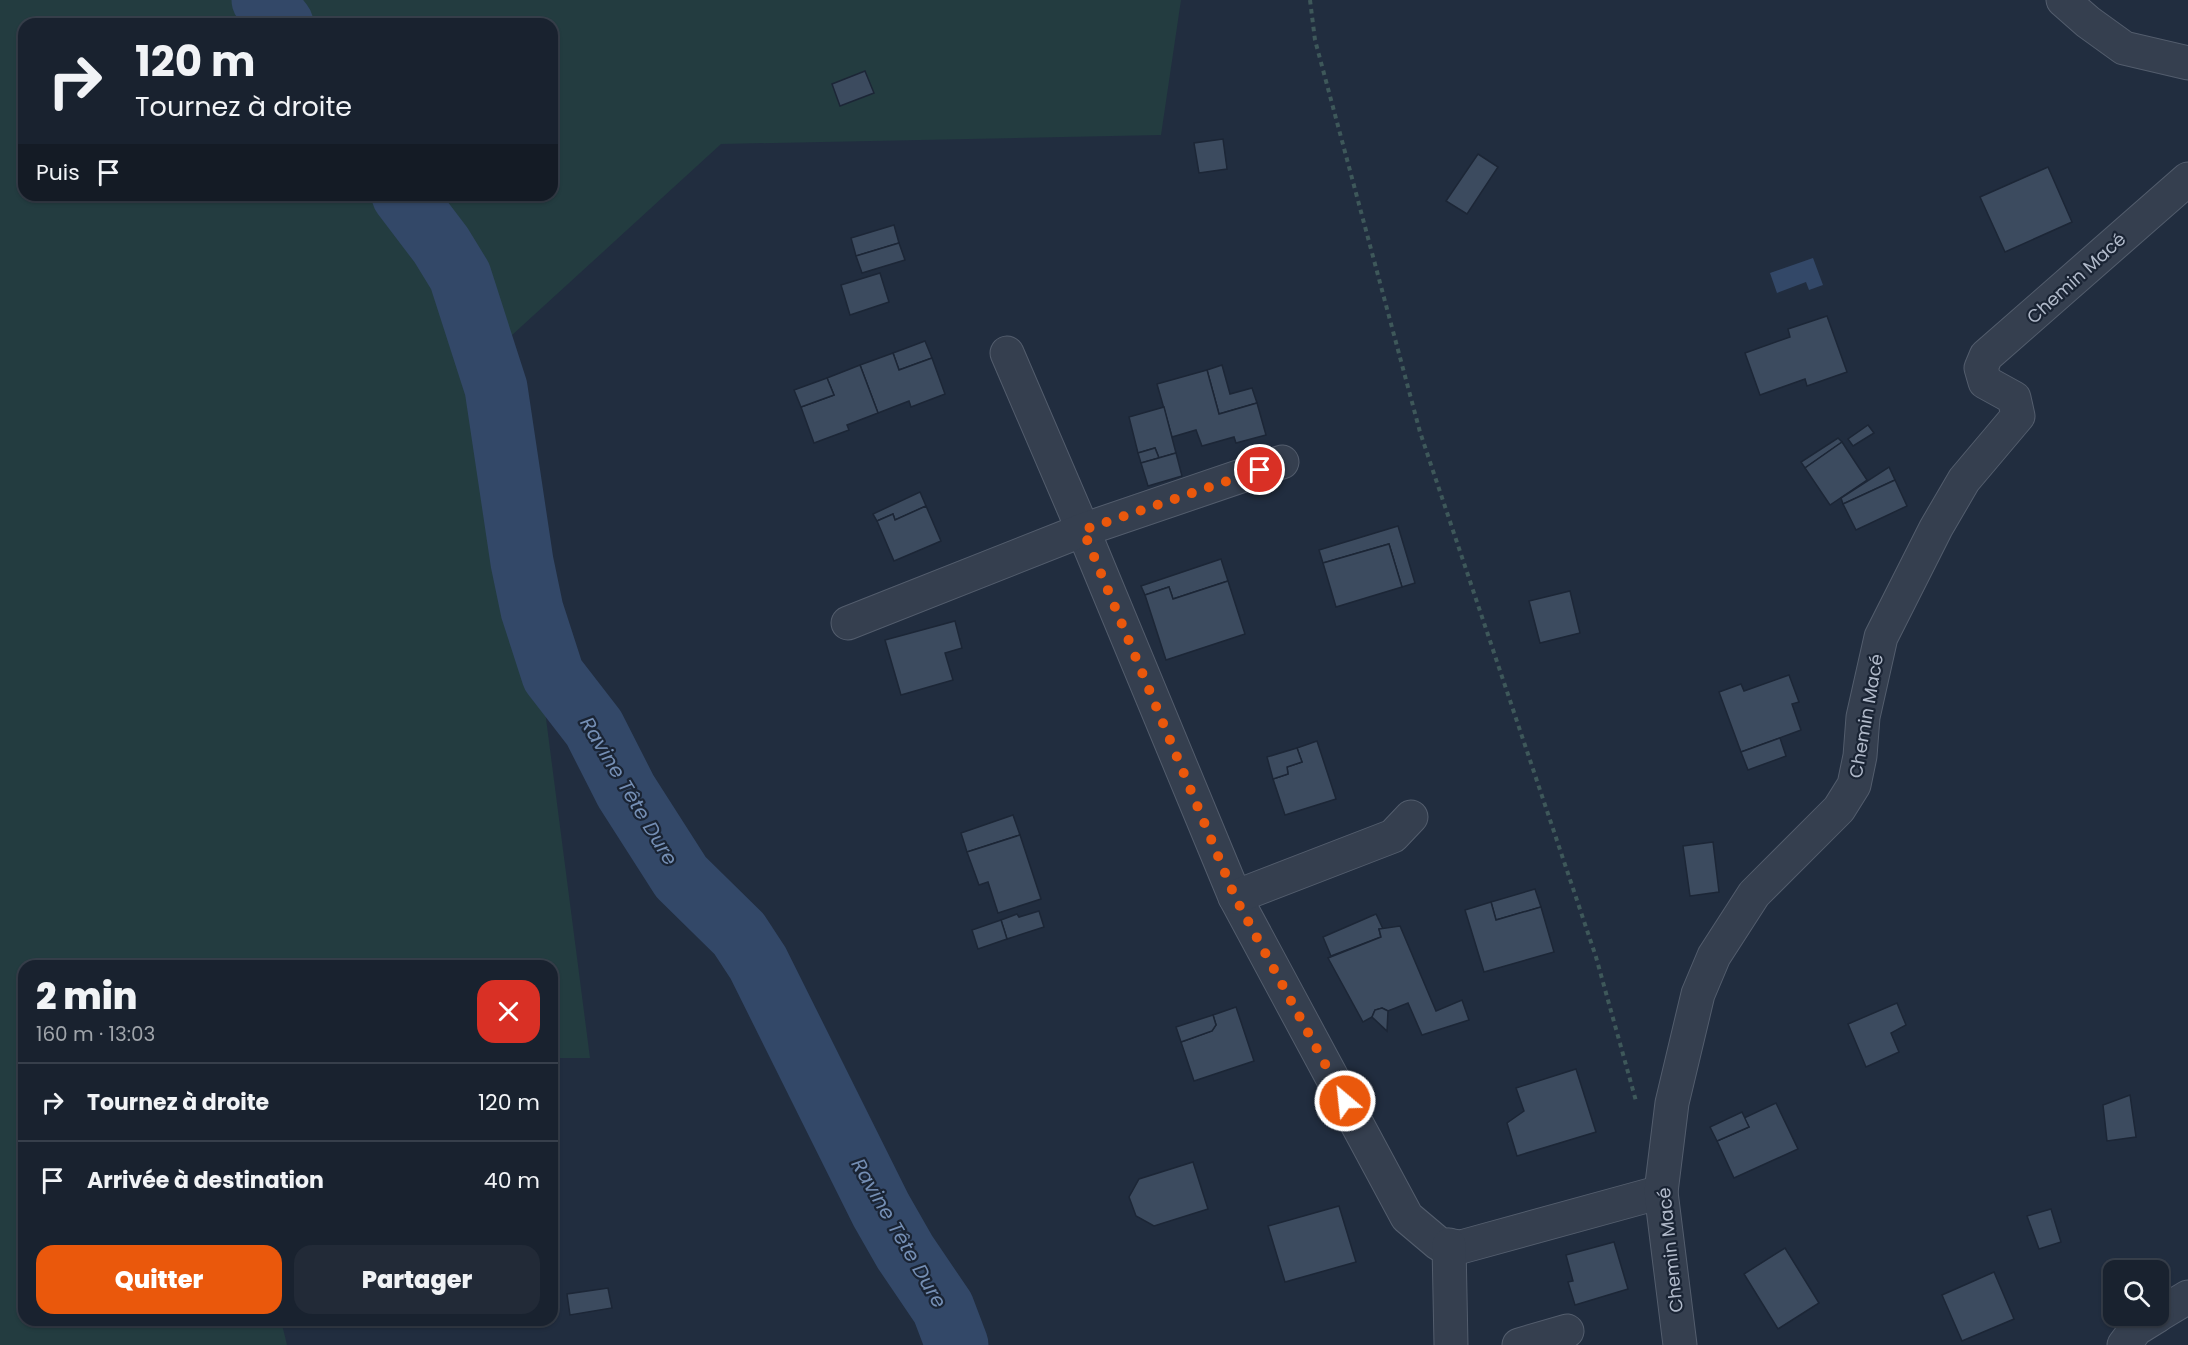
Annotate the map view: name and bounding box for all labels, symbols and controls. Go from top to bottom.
text: 120 m [135,32,256,91]
icon: right [36,42,114,120]
text: Tournez à droite [135,88,352,125]
icon: arrive [92,156,125,189]
text: Puis [36,157,80,188]
street label: Chemin Macé [2021,227,2131,329]
pin [1234,444,1285,495]
icon: arrive [1243,453,1276,486]
street label: Chemin Macé [1843,652,1889,780]
water label: Ravine Tête Dure [574,712,684,870]
text: 2 min [36,971,138,1022]
button: close [477,980,540,1043]
text: 160 m · 13:03 [36,1020,155,1048]
position arrow [1313,1069,1377,1133]
icon: right [36,1086,69,1119]
text: Tournez à droite [87,1087,269,1118]
text: 120 m [478,1087,540,1118]
water label: Ravine Tête Dure [845,1153,953,1313]
icon: arrive [36,1164,69,1197]
text: Arrivée à destination [87,1165,324,1196]
text: 40 m [484,1165,540,1196]
street label: Chemin Macé [1651,1186,1689,1314]
button: Quitter [36,1245,282,1314]
button: Partager [294,1245,540,1314]
map controls [2103,1260,2169,1326]
button: search [2103,1260,2169,1326]

